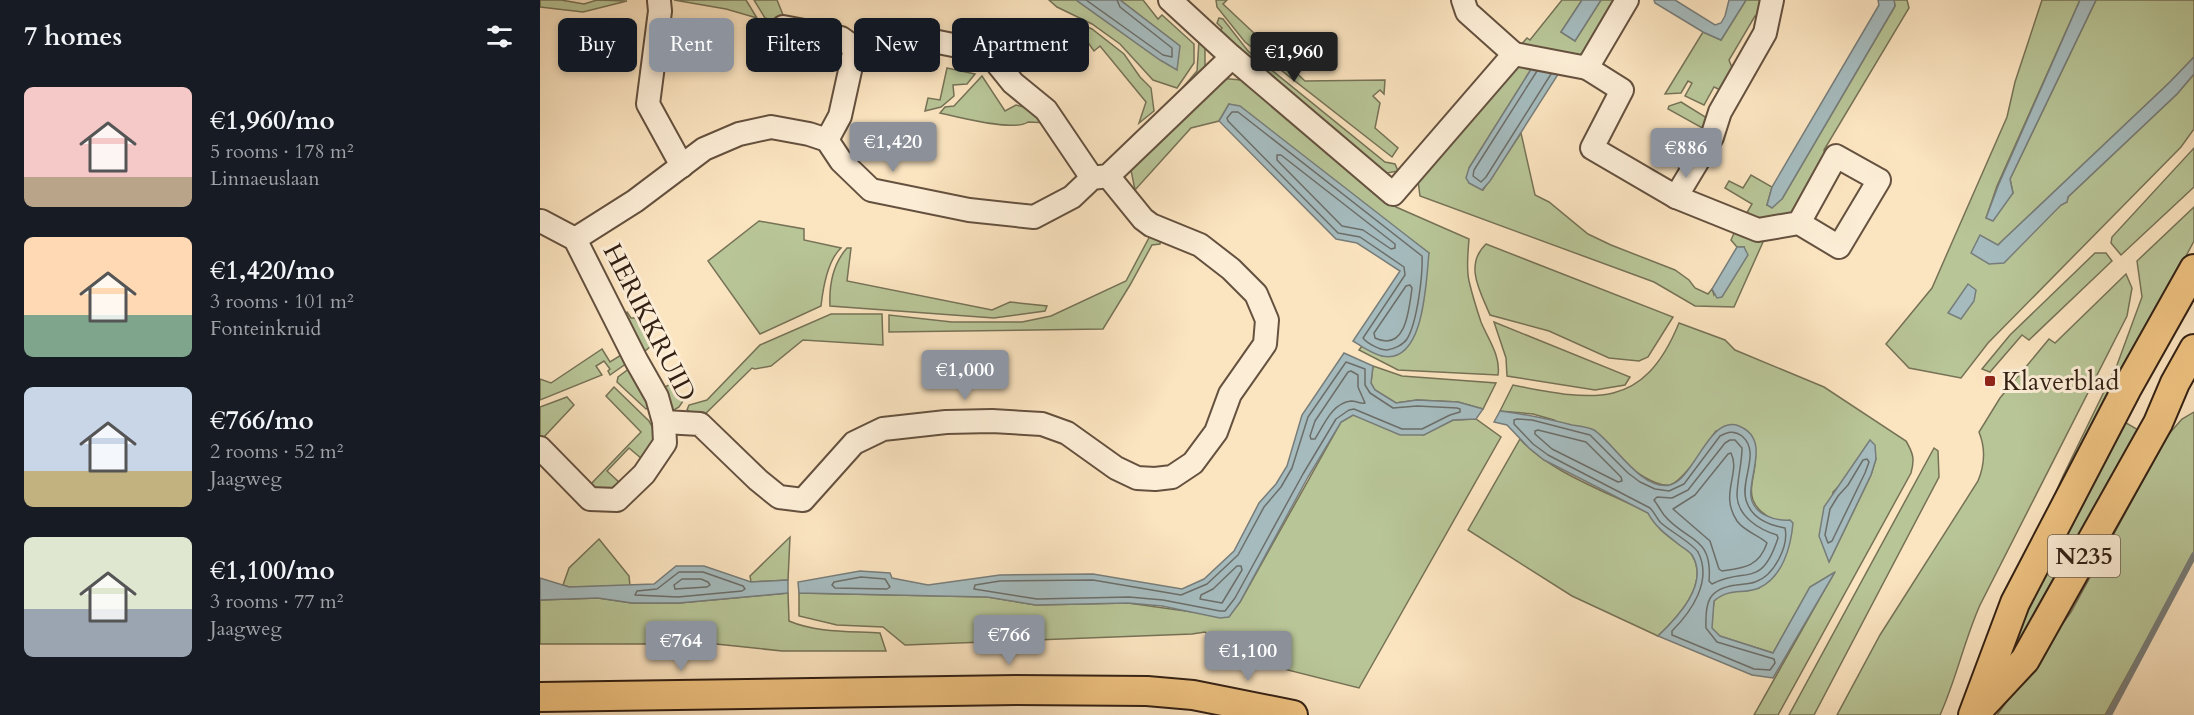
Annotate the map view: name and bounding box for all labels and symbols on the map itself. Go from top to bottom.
pin: €1,960 [1245,32,1343,83]
pin: €1,420 [844,122,942,173]
pin: €886 [1650,128,1722,179]
street label: HERIKKRUID [595,237,704,407]
pin: €1,000 [916,350,1014,401]
place label: Klaverblad [2002,364,2119,399]
marker: Klaverblad [1983,374,1997,388]
road number: N235 [2048,535,2120,577]
pin: €766 [973,615,1045,666]
pin: €764 [645,621,717,672]
pin: €1,100 [1199,631,1297,682]

